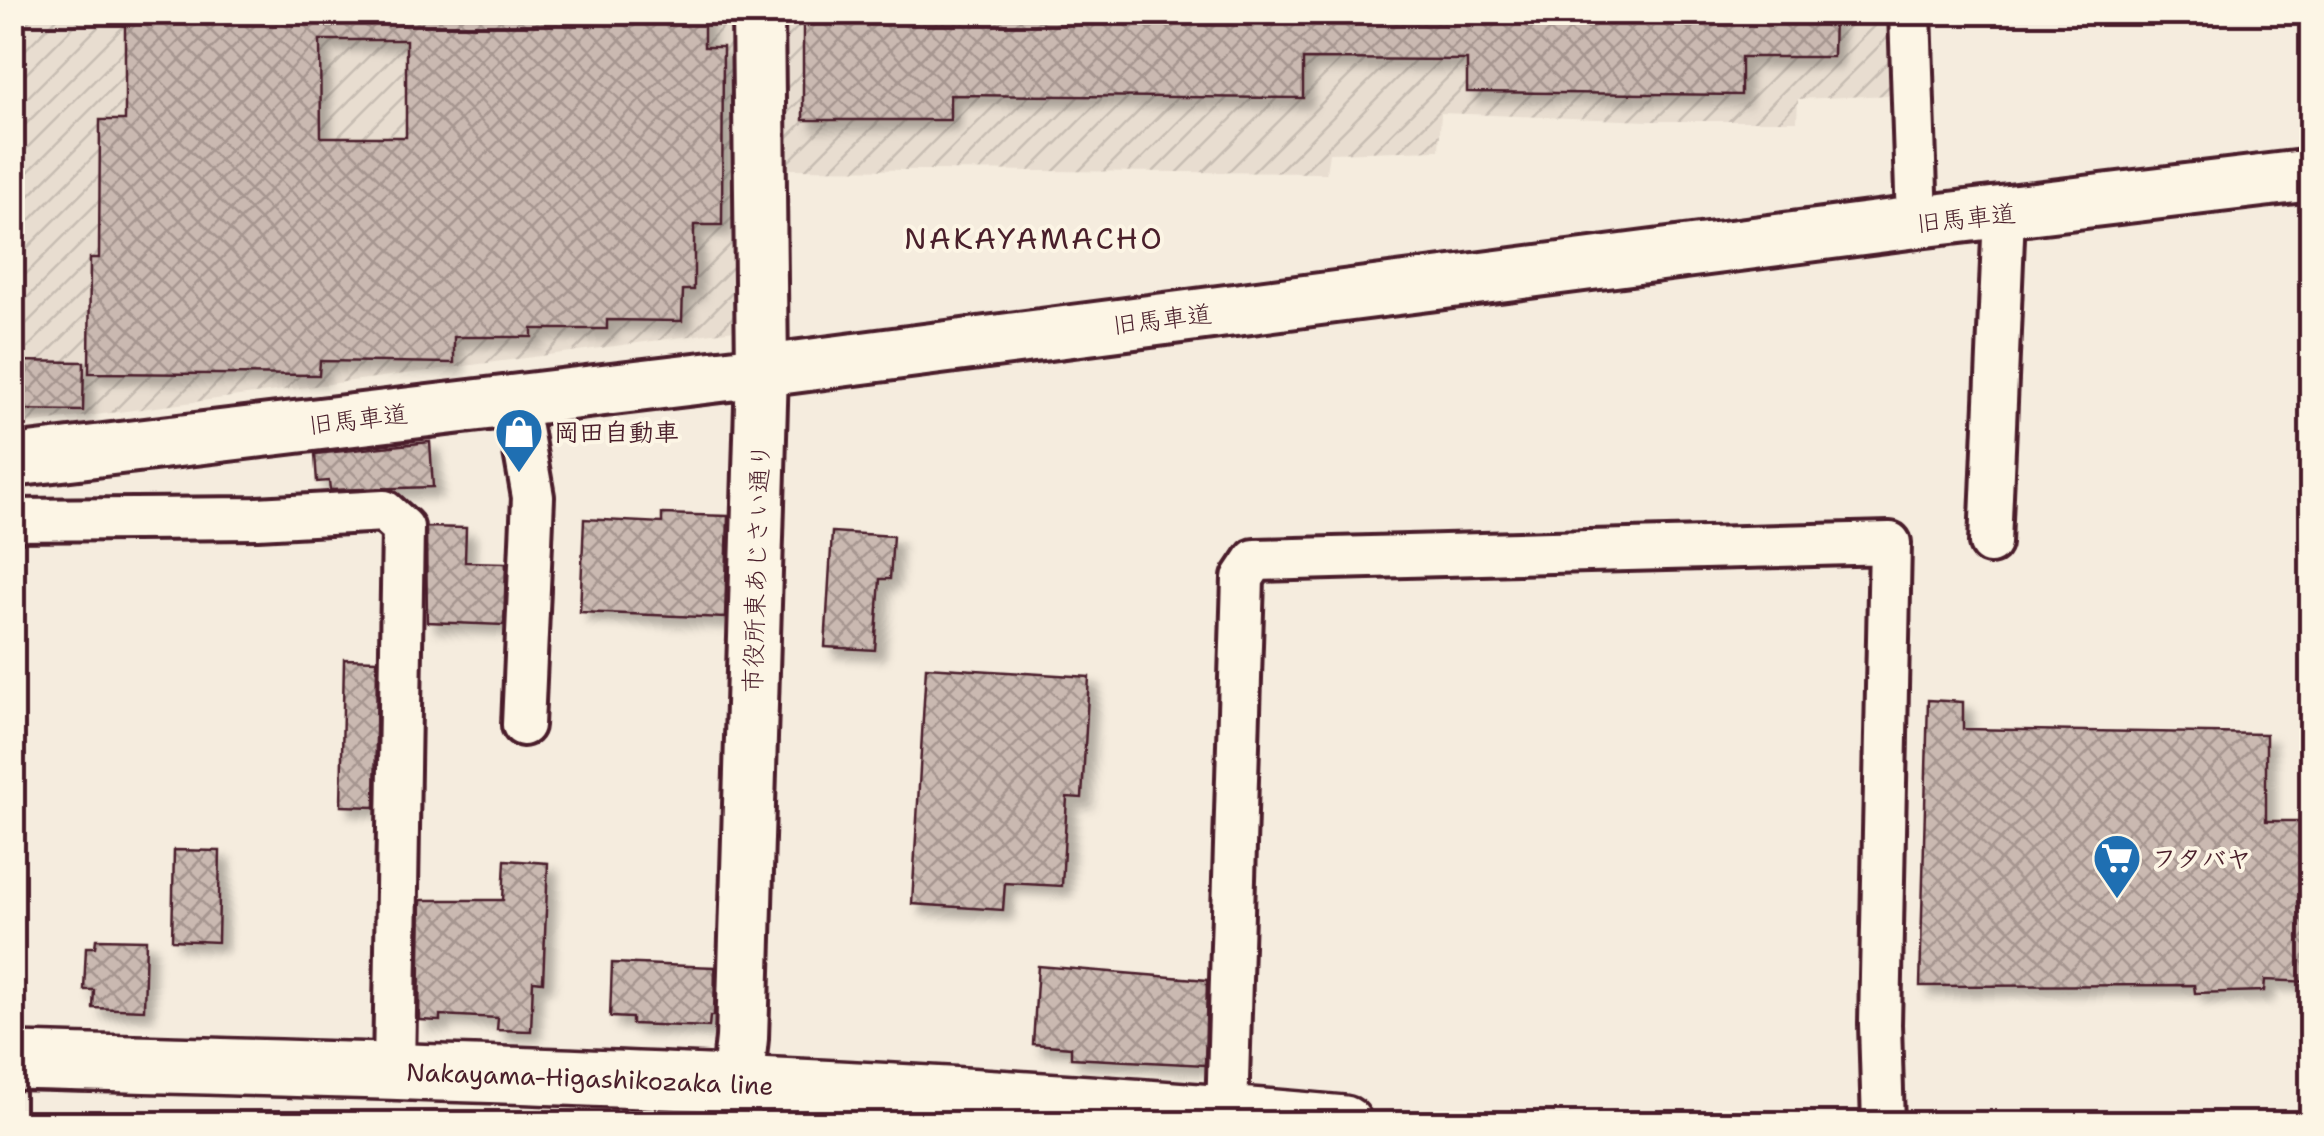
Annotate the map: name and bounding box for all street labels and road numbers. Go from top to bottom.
street label: 旧馬車道 [1914,196,2018,240]
street label: 旧馬車道 [1110,296,1214,342]
street label: 旧馬車道 [306,396,410,442]
street label: 市役所東あじさい通り [735,442,777,694]
street label: Nakayama-Higashikozaka line [405,1055,774,1103]

